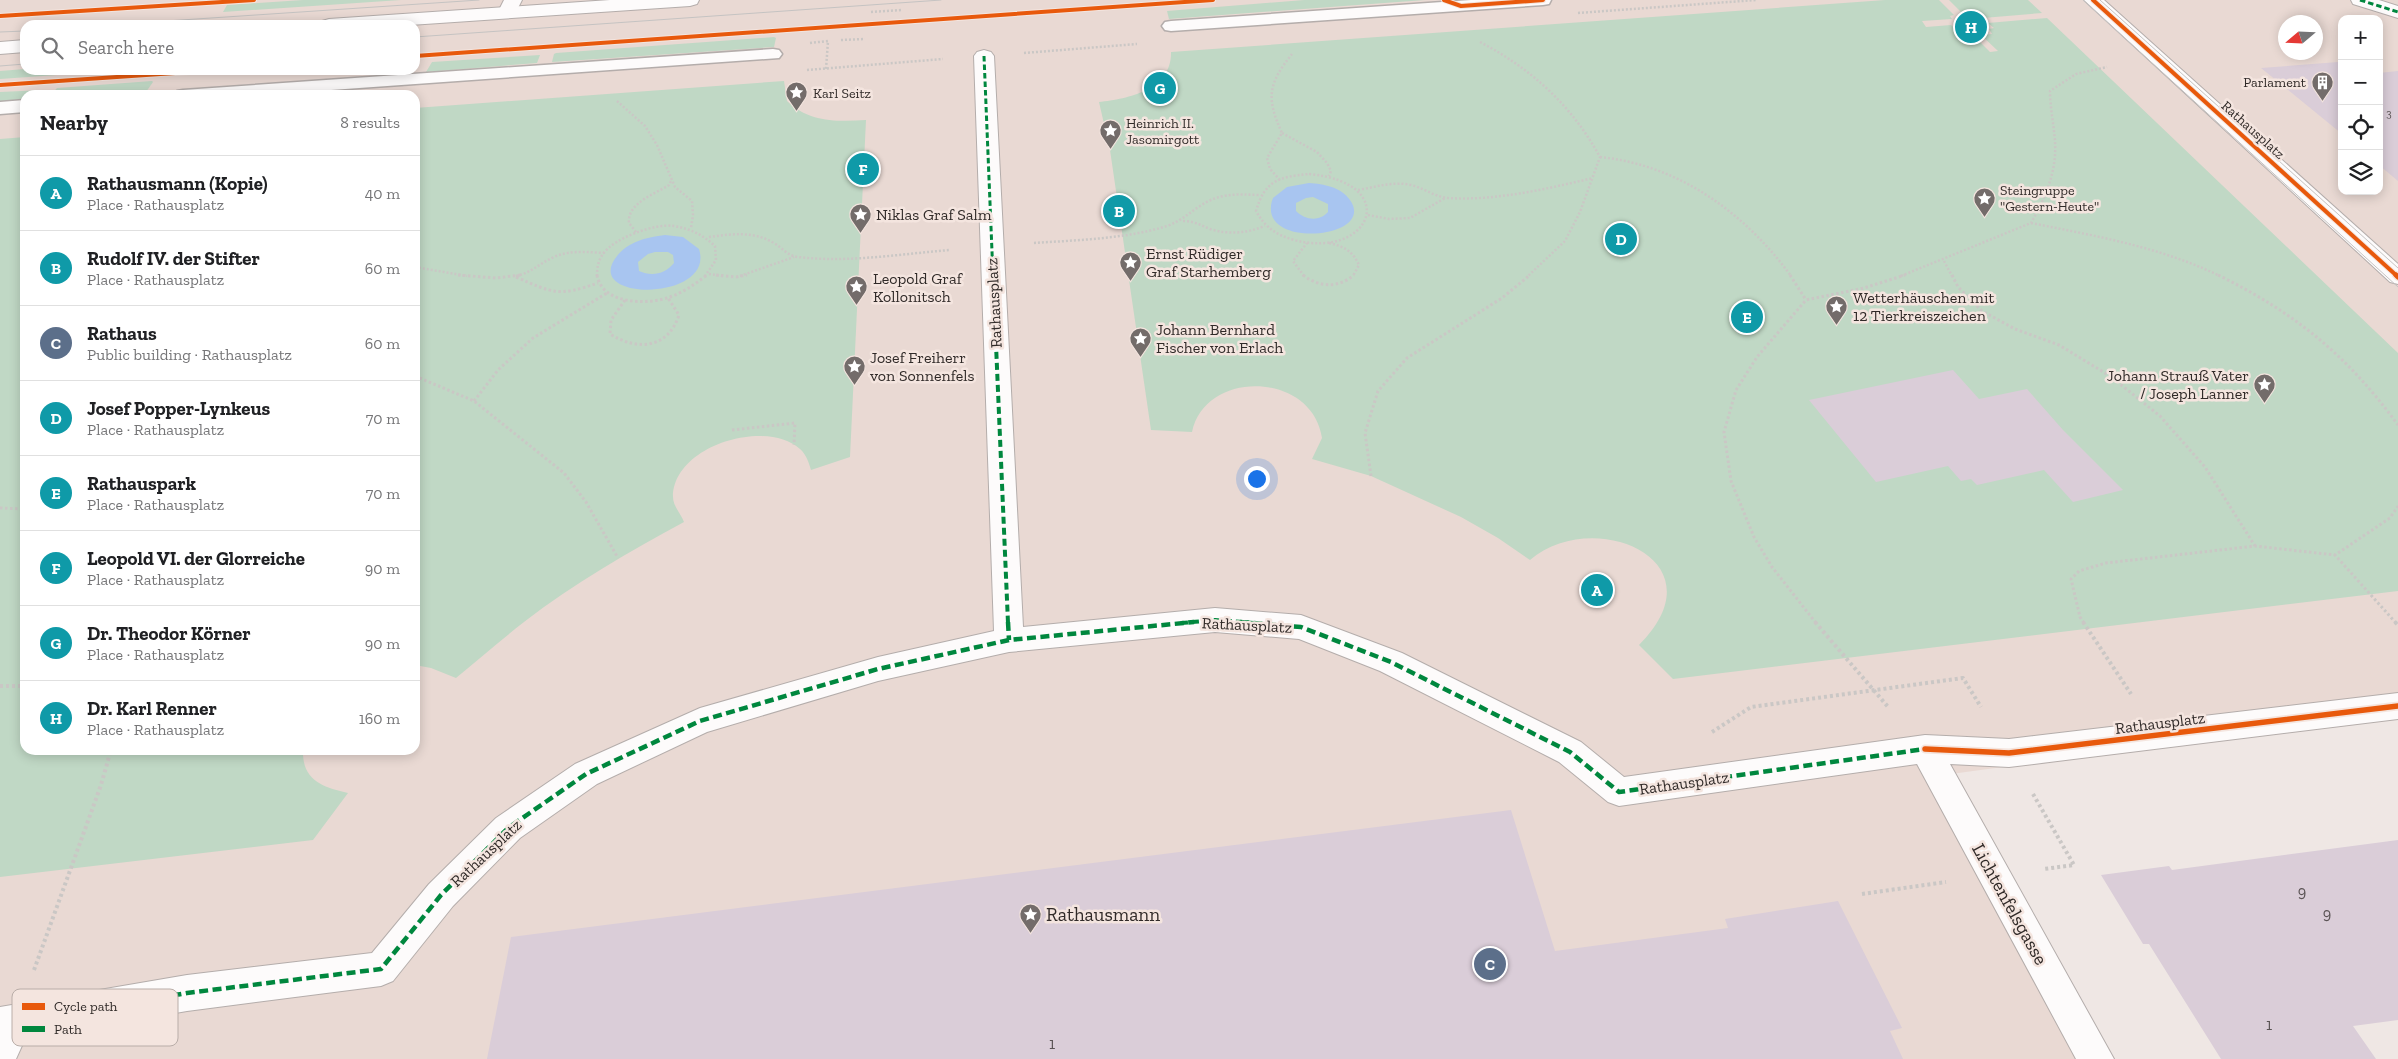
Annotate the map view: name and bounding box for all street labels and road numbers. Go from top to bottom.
street label: Rathausplatz [2218,97,2288,163]
street label: Rathausplatz [982,257,1006,349]
street label: Rathausplatz [1201,613,1293,637]
street label: Rathausplatz [2114,708,2206,738]
street label: Rathausplatz [1638,767,1730,799]
street label: Rathausplatz [446,815,526,891]
street label: Lichtenfelsgasse [1967,839,2053,969]

